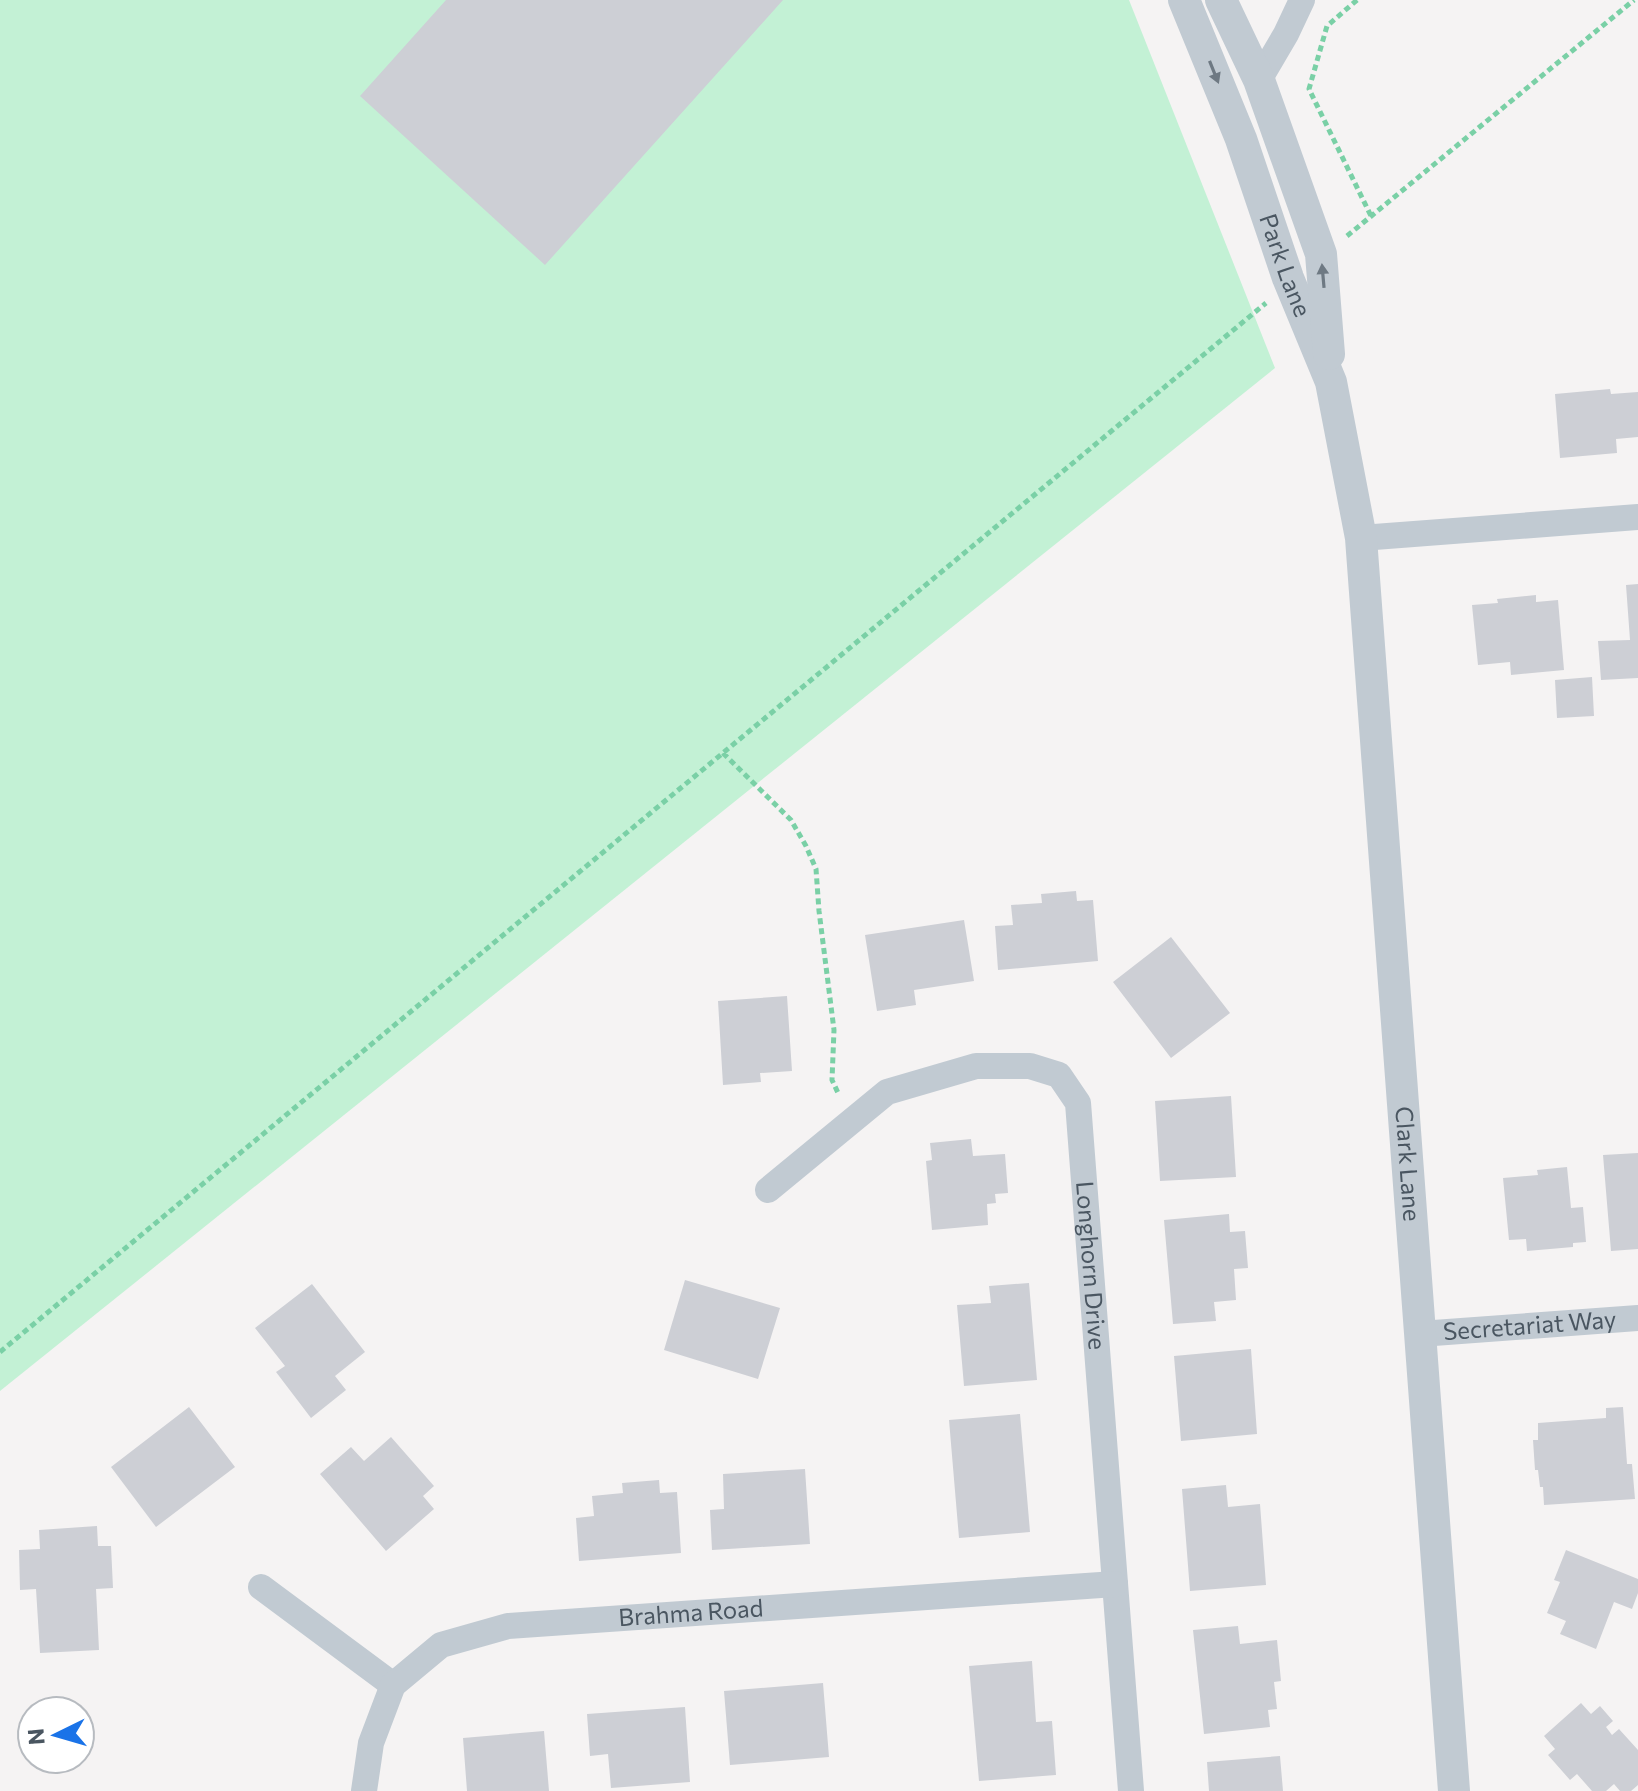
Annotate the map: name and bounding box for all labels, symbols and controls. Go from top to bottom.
one-way arrow [1208,60,1221,84]
street label: Park Lane [1254,210,1318,321]
one-way arrow [1316,263,1329,288]
street label: Clark Lane [1390,1105,1428,1222]
street label: Longhorn Drive [1071,1180,1113,1351]
street label: Secretariat Way [1442,1304,1617,1345]
street label: Brahma Road [617,1592,764,1631]
north arrow [16,1695,96,1775]
text: N [21,1727,50,1746]

